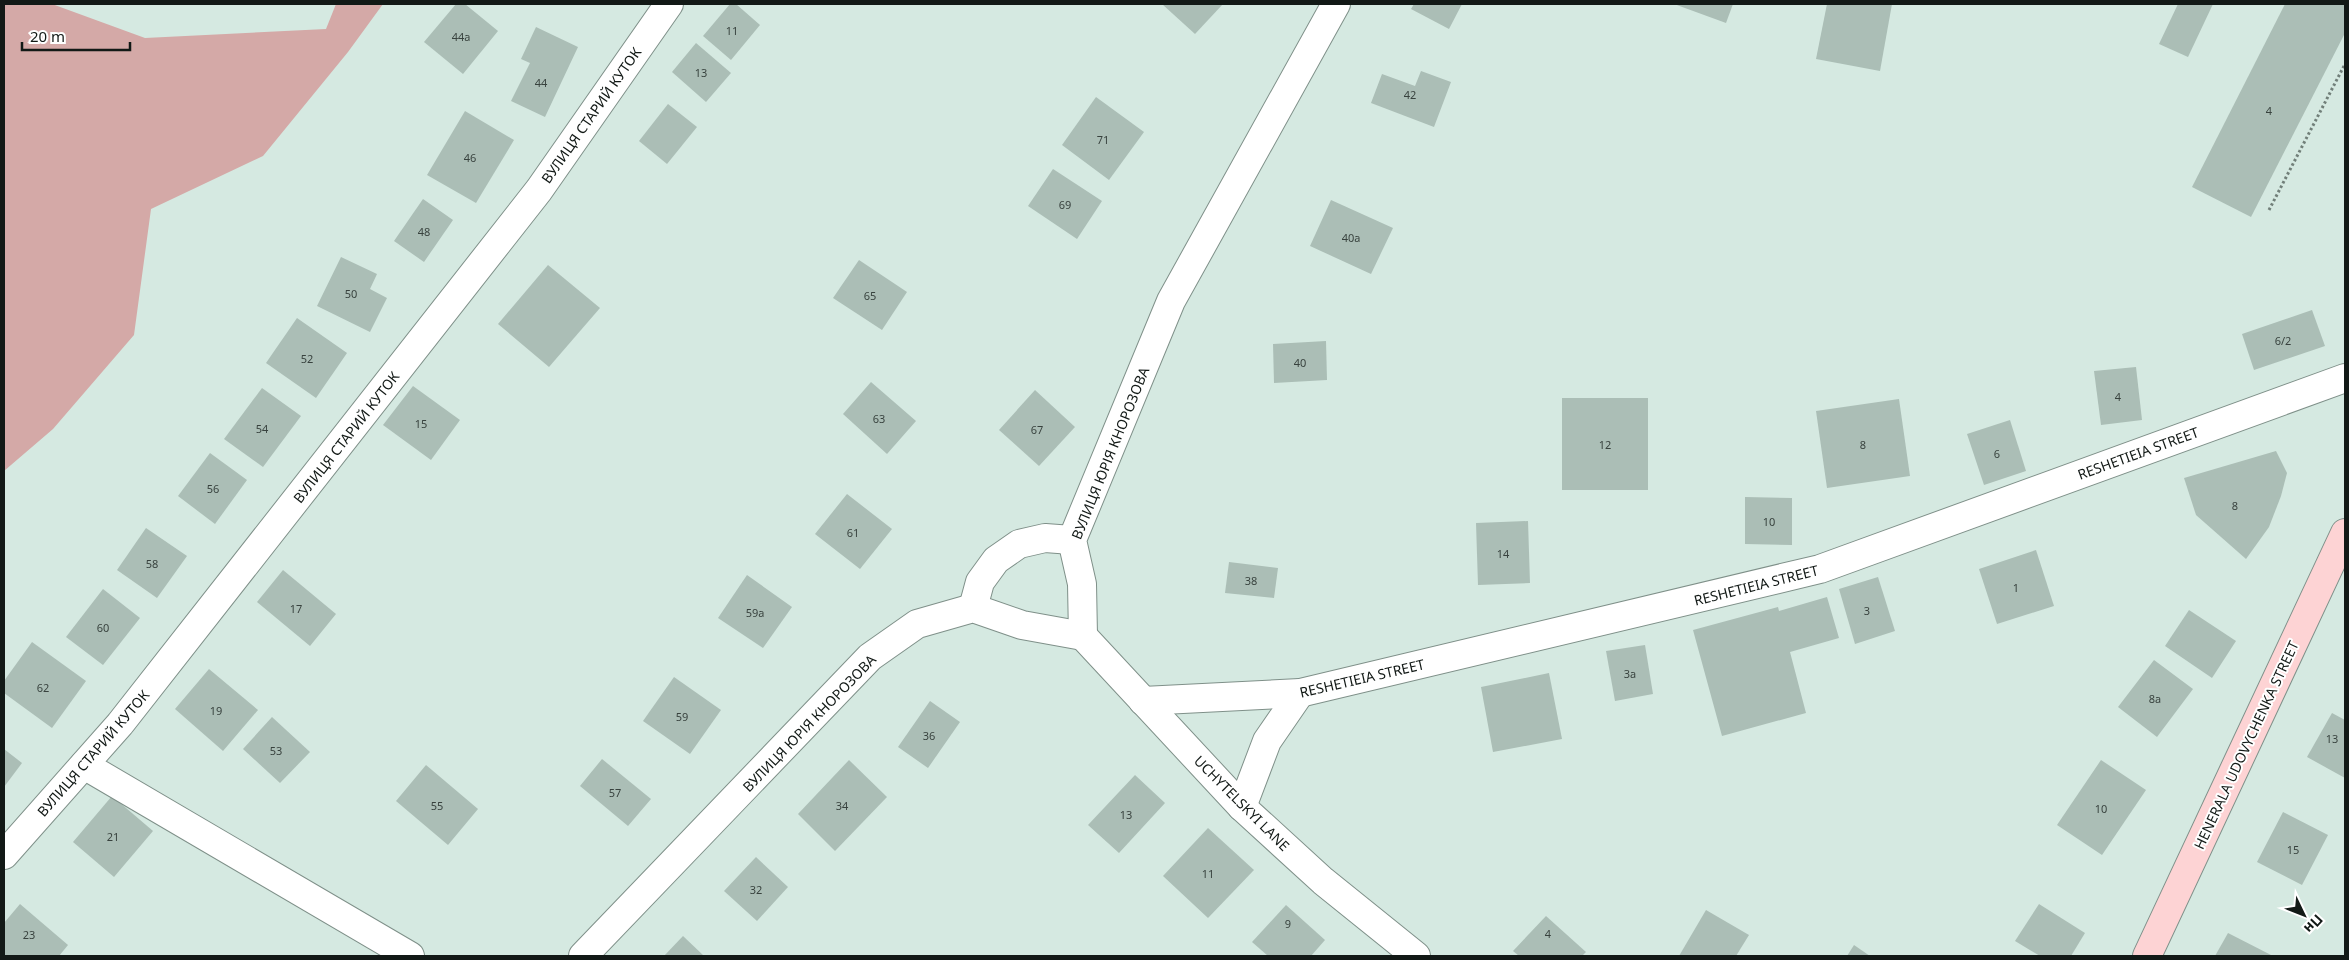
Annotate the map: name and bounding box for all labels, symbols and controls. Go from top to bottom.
scale bar [22,20,130,52]
house number: 11 [726,23,738,38]
text: 20 m [30,26,65,46]
house number: 44а [452,29,470,44]
street label: ВУЛИЦЯ СТАРИЙ КУТОК [537,43,645,187]
house number: 13 [695,65,707,80]
house number: 44 [535,75,548,90]
house number: 42 [1404,87,1416,102]
house number: 4 [2266,103,2273,118]
house number: 71 [1097,132,1109,147]
house number: 46 [464,150,476,165]
house number: 69 [1059,197,1071,212]
house number: 48 [418,224,430,239]
house number: 40а [1342,230,1360,245]
house number: 50 [345,286,357,301]
house number: 65 [864,288,876,303]
house number: 6/2 [2275,333,2291,348]
house number: 52 [301,351,313,366]
house number: 40 [1294,355,1306,370]
street label: ВУЛИЦЯ ЮРІЯ КНОРОЗОВА [1067,364,1153,542]
street label: ВУЛИЦЯ СТАРИЙ КУТОК [289,367,404,507]
house number: 4 [2115,389,2122,404]
house number: 63 [873,411,885,426]
house number: 15 [415,416,427,431]
house number: 54 [256,421,269,436]
house number: 67 [1031,422,1043,437]
street label: RESHETIEIA STREET [2075,422,2201,484]
house number: 12 [1599,437,1611,452]
house number: 8 [1860,437,1866,452]
house number: 6 [1994,446,2000,461]
house number: 56 [207,481,219,496]
house number: 8 [2232,498,2238,513]
house number: 10 [1763,514,1775,529]
house number: 61 [847,525,859,540]
house number: 14 [1497,546,1510,561]
house number: 58 [146,556,158,571]
street label: RESHETIEIA STREET [1692,560,1820,610]
house number: 38 [1245,573,1257,588]
house number: 1 [2013,580,2019,595]
house number: 17 [290,601,302,616]
house number: 3 [1864,603,1870,618]
house number: 59а [746,605,764,620]
house number: 60 [97,620,109,635]
street label: HENERALA UDOVYCHENKA STREET [2189,638,2303,852]
street label: ВУЛИЦЯ ЮРІЯ КНОРОЗОВА [738,650,880,796]
street label: RESHETIEIA STREET [1298,654,1426,702]
house number: 3а [1624,666,1636,681]
house number: 62 [37,680,49,695]
street label: ВУЛИЦЯ СТАРИЙ КУТОК [33,685,153,820]
house number: 8а [2149,691,2161,706]
house number: 19 [210,703,222,718]
house number: 59 [676,709,688,724]
house number: 36 [923,728,935,743]
house number: 13 [2326,731,2338,746]
house number: 53 [270,743,282,758]
street label: UCHYTELSKYI LANE [1190,751,1294,855]
house number: 57 [609,785,621,800]
house number: 55 [431,798,443,813]
house number: 34 [836,798,849,813]
house number: 10 [2095,801,2107,816]
house number: 13 [1120,807,1132,822]
house number: 21 [107,829,119,844]
house number: 15 [2287,842,2299,857]
house number: 11 [1202,866,1214,881]
house number: 32 [750,882,762,897]
north arrow [2279,890,2329,940]
text: Пн [2300,910,2328,938]
house number: 9 [1285,916,1291,931]
house number: 4 [1545,926,1552,941]
house number: 23 [23,927,35,942]

